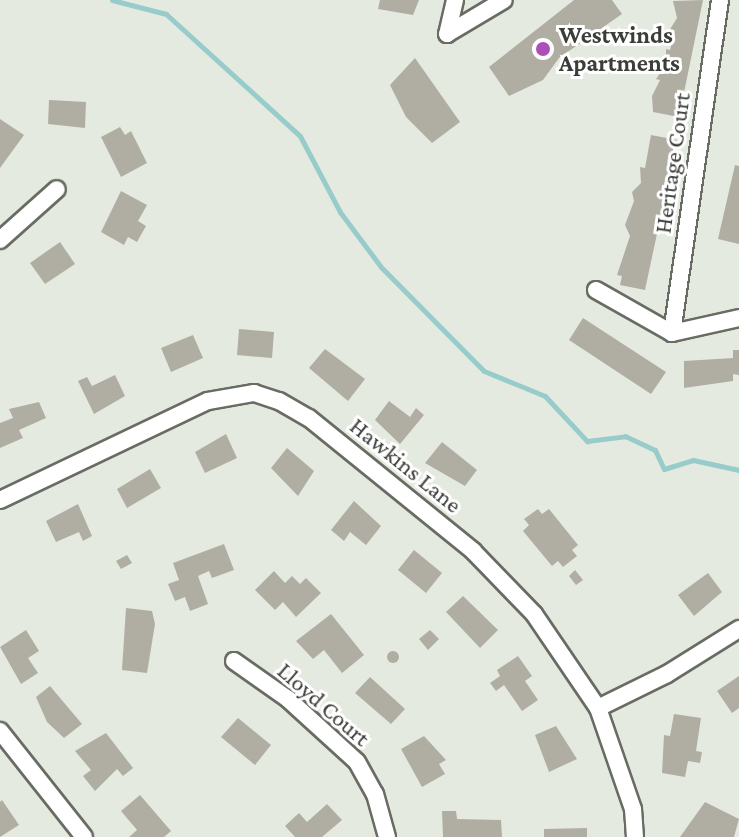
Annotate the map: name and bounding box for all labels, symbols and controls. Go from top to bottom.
place label: Westwinds Apartments [559,21,680,77]
marker: Westwinds Apartments [534,40,552,58]
street label: Heritage Court [648,91,696,235]
street label: Hawkins Lane [344,411,468,519]
street label: Lloyd Court [272,656,376,752]

